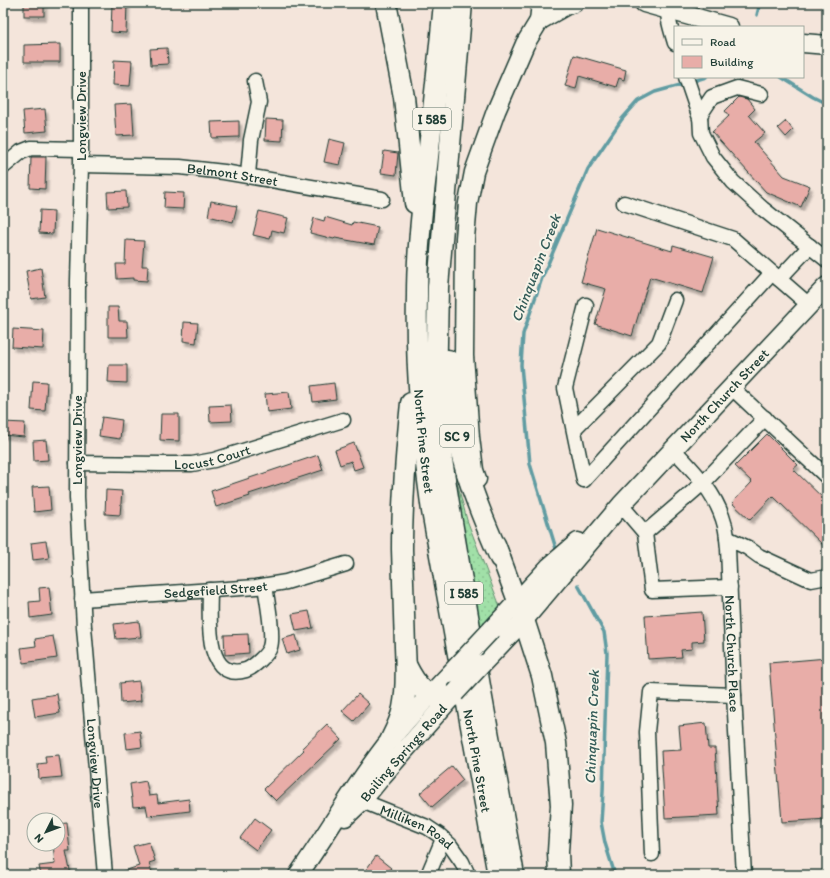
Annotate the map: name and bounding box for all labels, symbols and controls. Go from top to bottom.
legend [674,26,804,78]
text: Road [710,35,736,49]
text: Building [710,55,754,69]
street label: Longview Drive [73,71,90,161]
road number: I 585 [413,108,451,130]
street label: Belmont Street [186,160,279,190]
water label: Chinquapin Creek [507,210,565,324]
street label: North Church Street [677,345,773,446]
street label: North Pine Street [410,389,438,495]
street label: Longview Drive [69,395,86,485]
road number: SC 9 [440,425,474,447]
street label: Locust Court [174,441,253,473]
street label: Sedgefield Street [163,577,269,602]
road number: I 585 [445,582,483,604]
street label: North Church Place [721,595,743,713]
water label: Chinquapin Creek [581,668,603,784]
street label: Boiling Springs Road [357,700,451,806]
street label: North Pine Street [459,708,495,814]
street label: Longview Drive [83,718,107,809]
street label: Milliken Road [377,801,457,853]
north arrow [26,812,66,852]
text: N [32,831,46,845]

